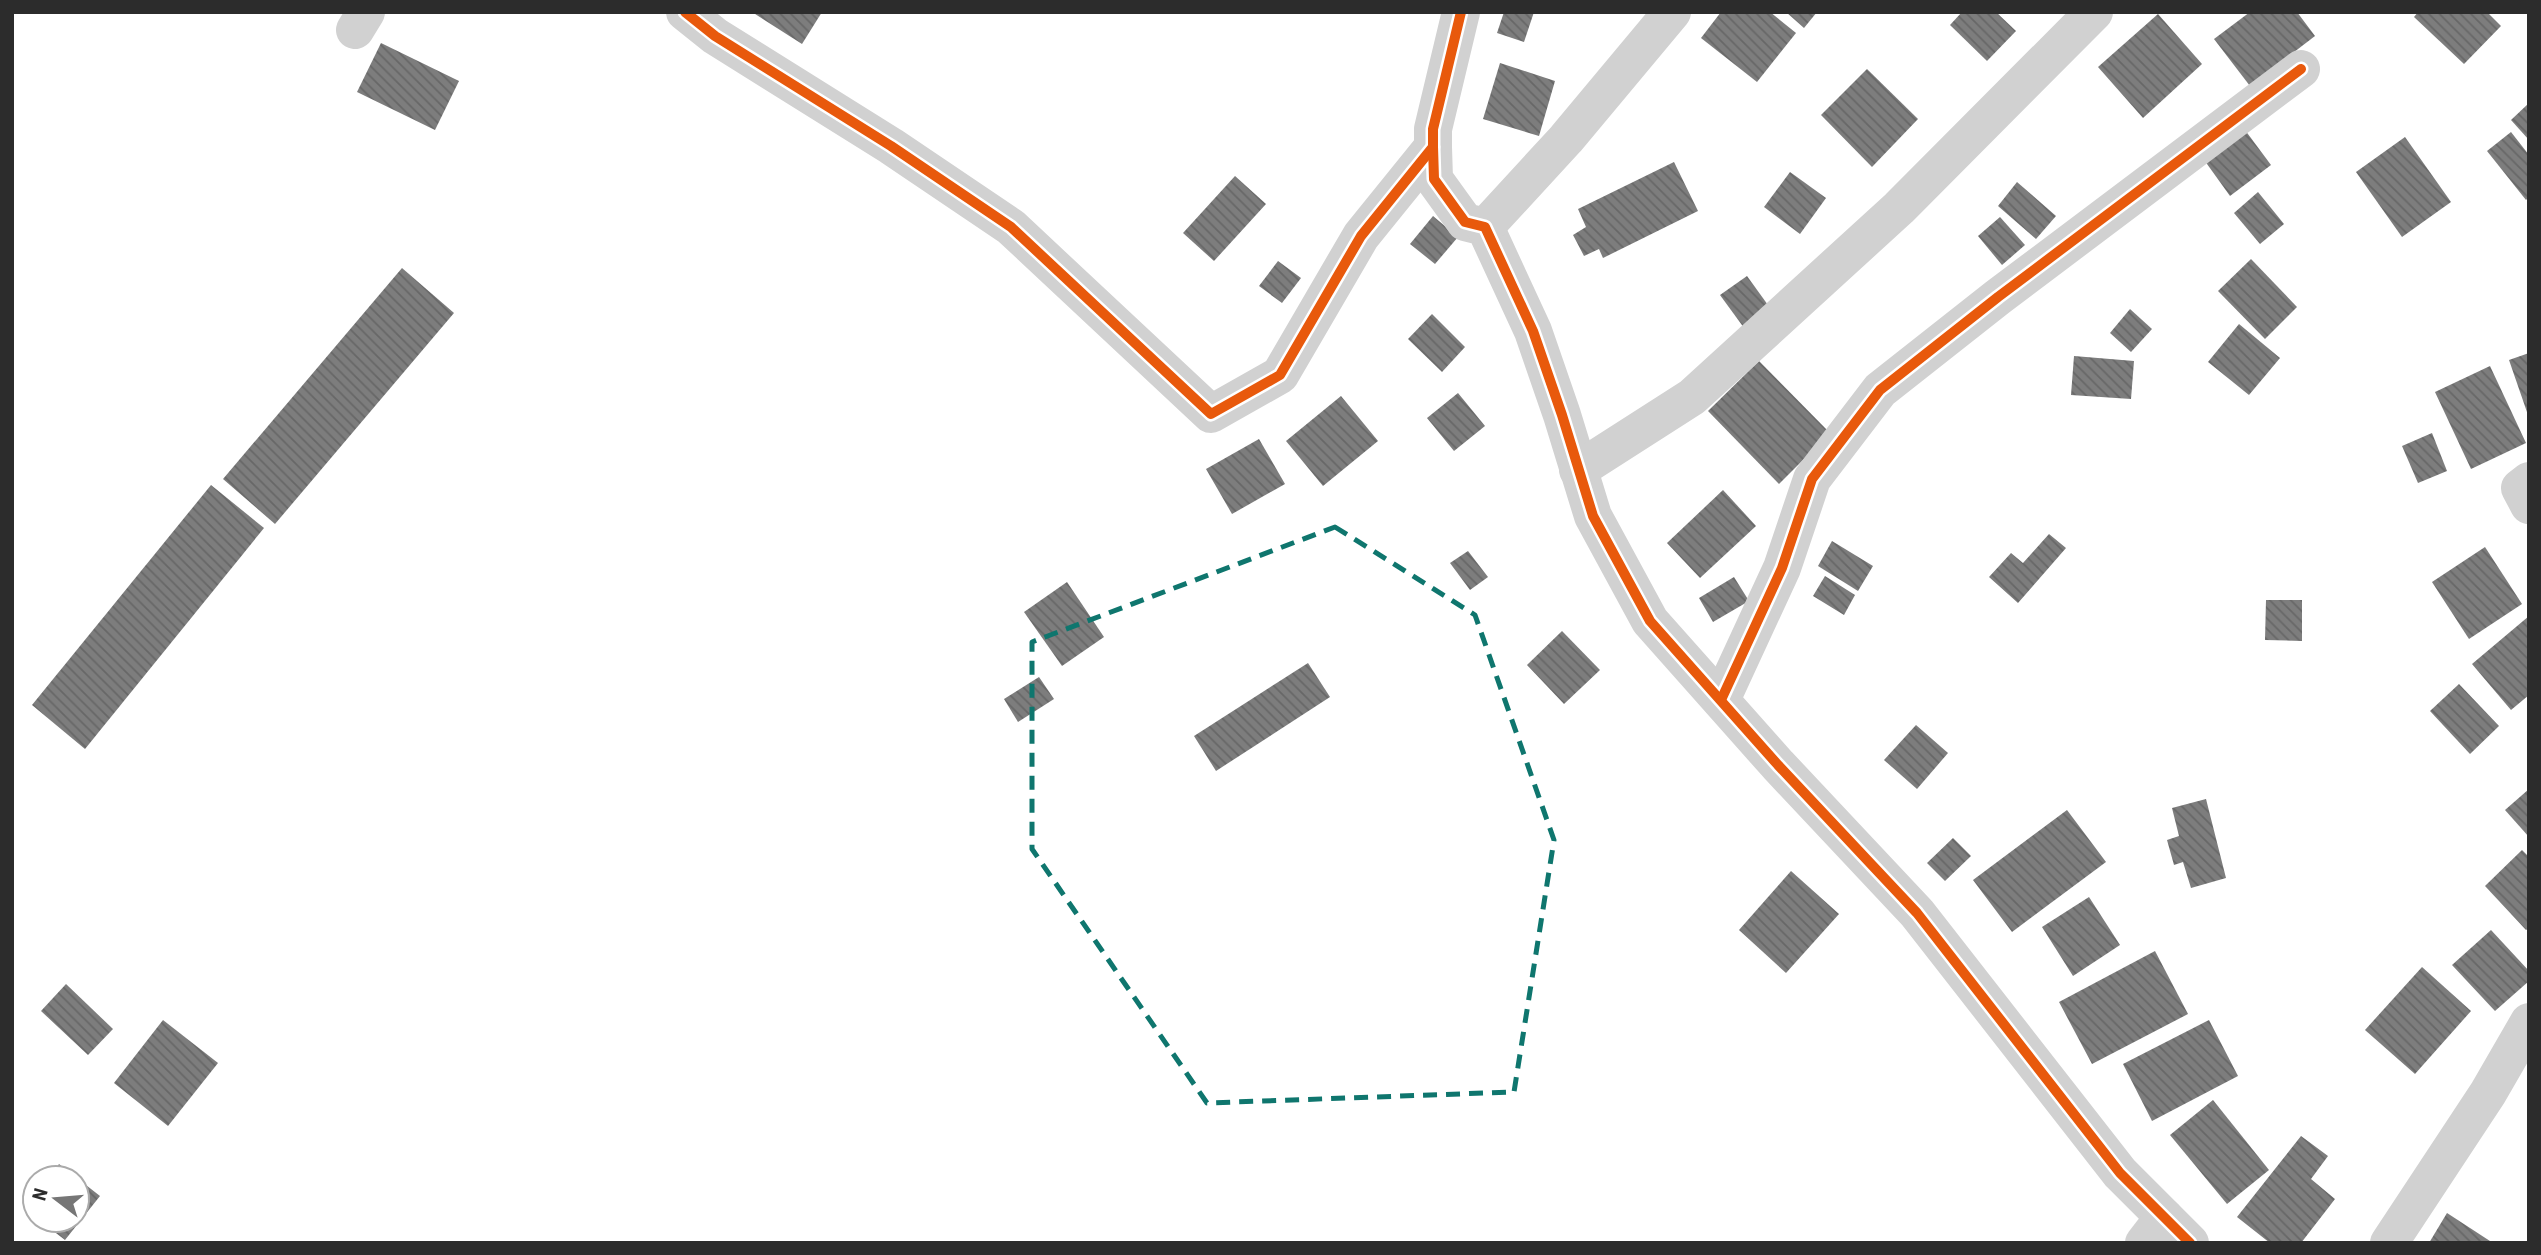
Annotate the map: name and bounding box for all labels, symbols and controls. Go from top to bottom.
north arrow [21,1164,91,1234]
text: N [27,1186,53,1203]

